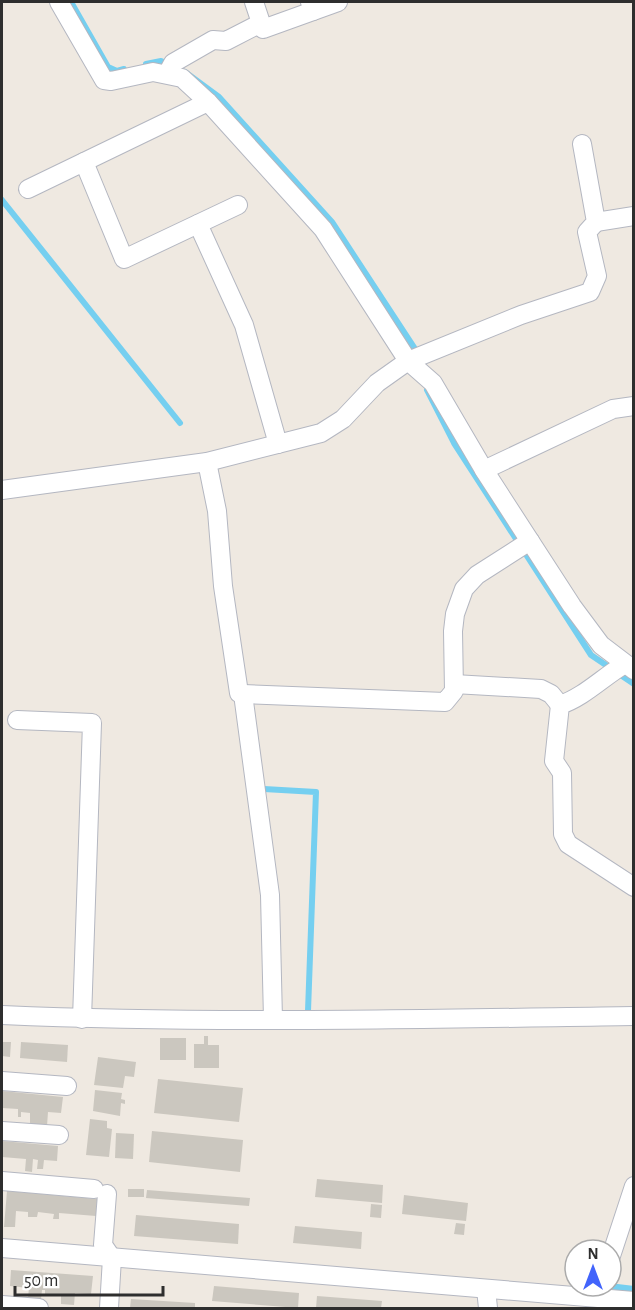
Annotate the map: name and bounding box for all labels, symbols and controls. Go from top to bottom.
north arrow [563,1238,623,1298]
text: N [587,1246,599,1262]
scale bar [15,1259,164,1297]
text: 50 m [24,1272,58,1290]

